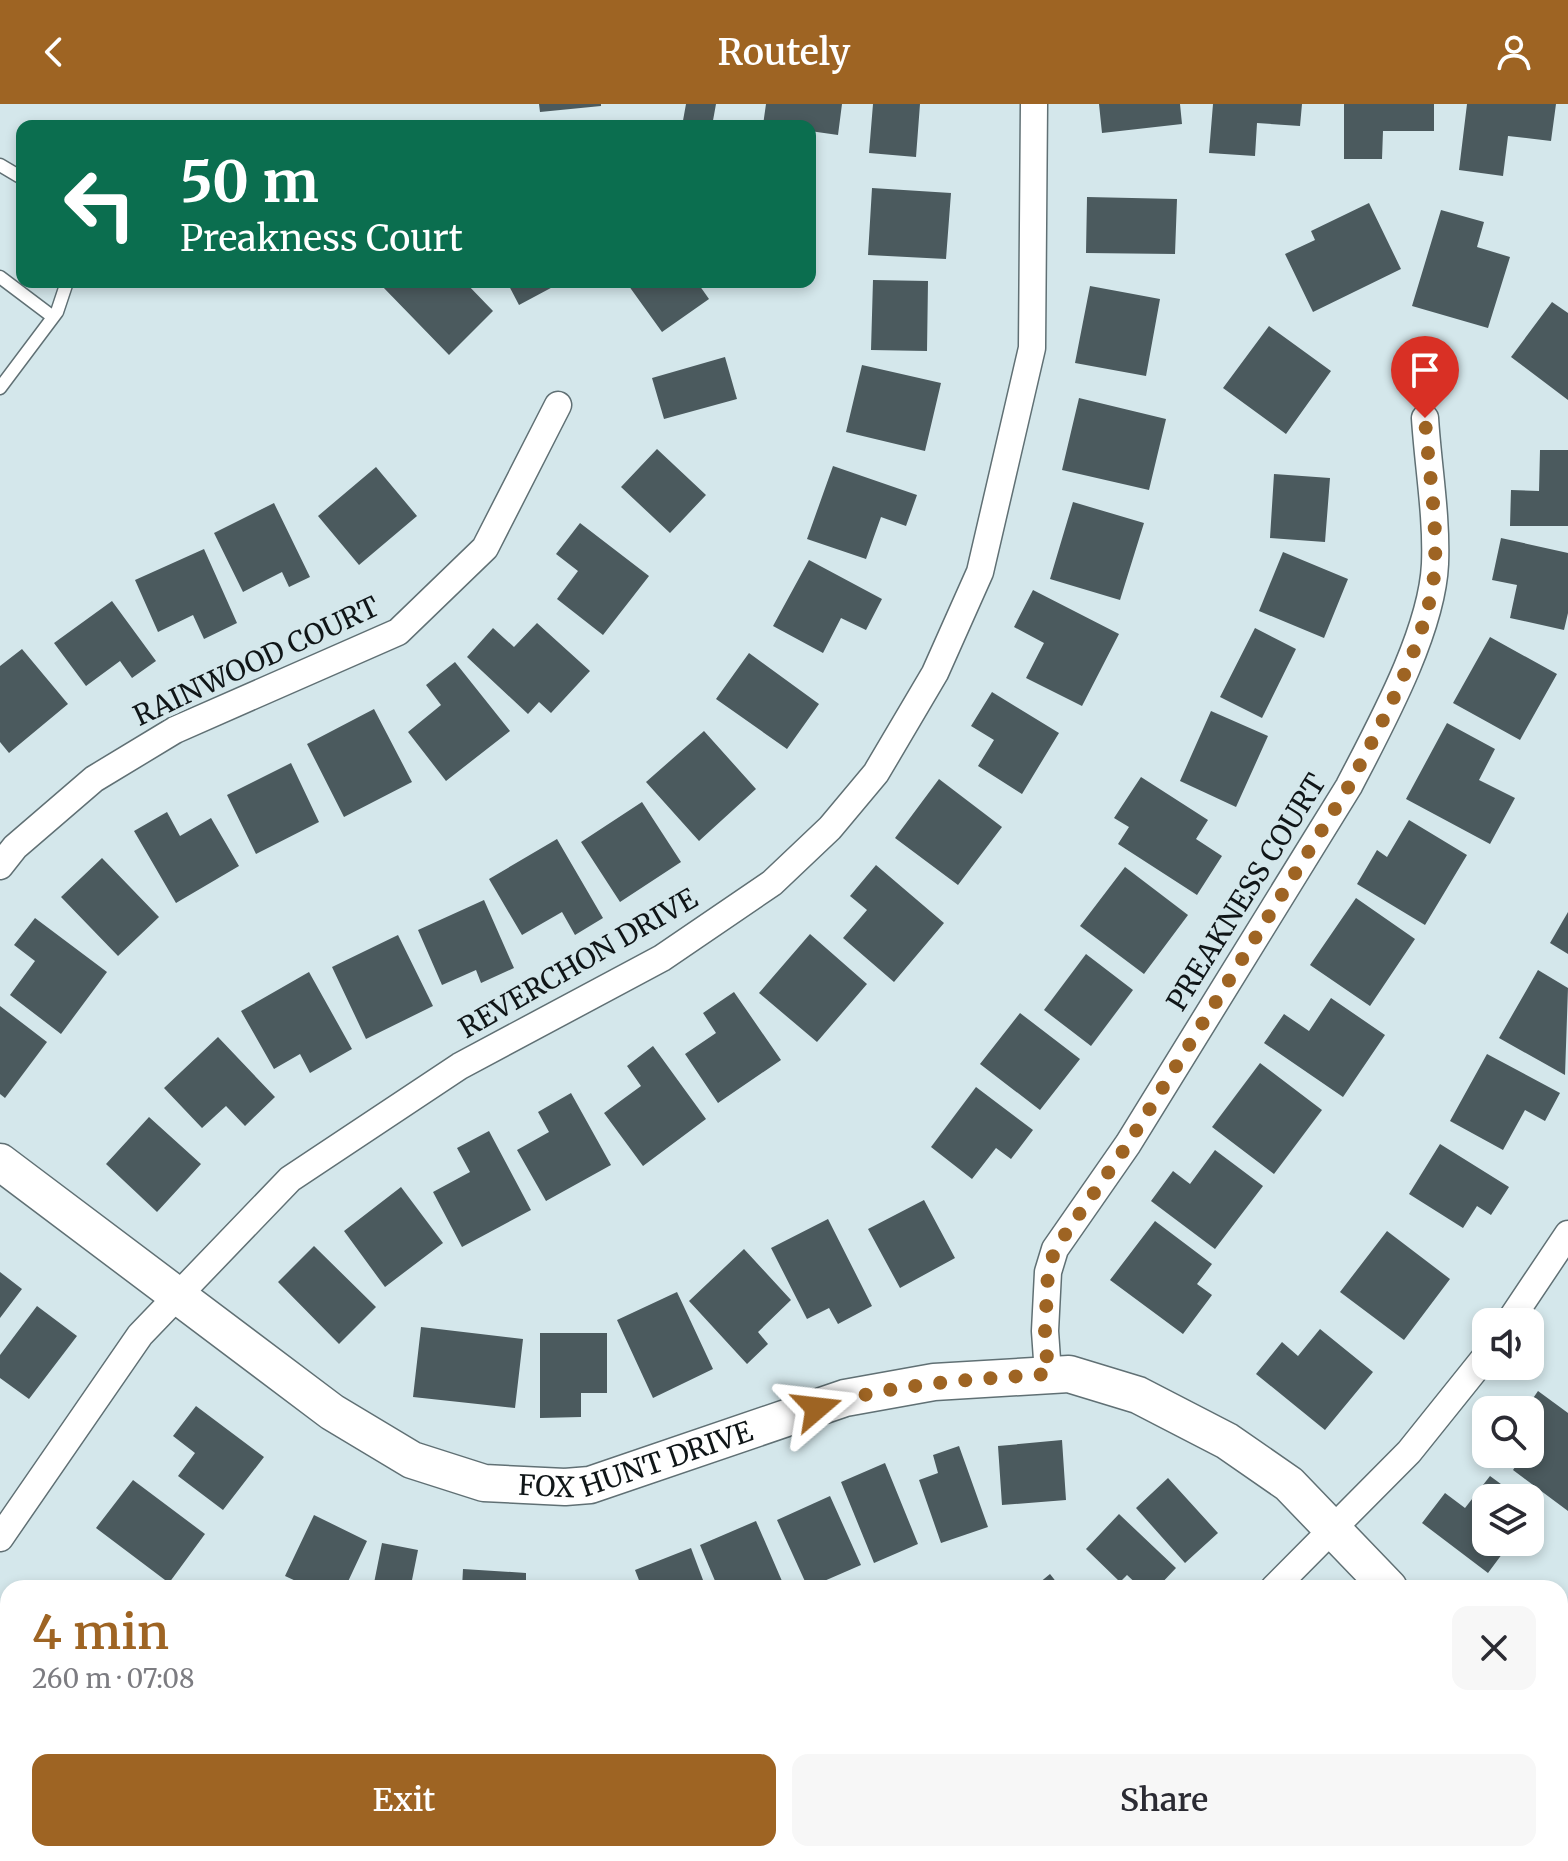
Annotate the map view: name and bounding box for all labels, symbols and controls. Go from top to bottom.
icon: back [32,30,76,74]
text: Routely [718,30,850,75]
icon: person [1492,30,1536,74]
text: 50 m [180,147,319,217]
icon: left [48,152,152,256]
text: Preakness Court [180,216,463,261]
pin [1391,336,1459,418]
icon: arrive [1403,348,1447,392]
street label: RAINWOOD COURT [127,588,385,734]
street label: PREAKNESS COURT [1158,767,1334,1017]
street label: REVERCHON DRIVE [452,880,704,1046]
map controls [1472,1308,1544,1556]
button: sound [1472,1308,1544,1380]
position arrow [775,1366,859,1450]
button: search [1472,1396,1544,1468]
street label: FOX HUNT DRIVE [517,1413,757,1505]
button: layers [1472,1484,1544,1556]
text: 4 min [32,1602,169,1662]
button: close [1452,1606,1536,1690]
text: 260 m · 07:08 [32,1662,194,1695]
button: Exit [32,1754,776,1846]
button: Share [792,1754,1536,1846]

